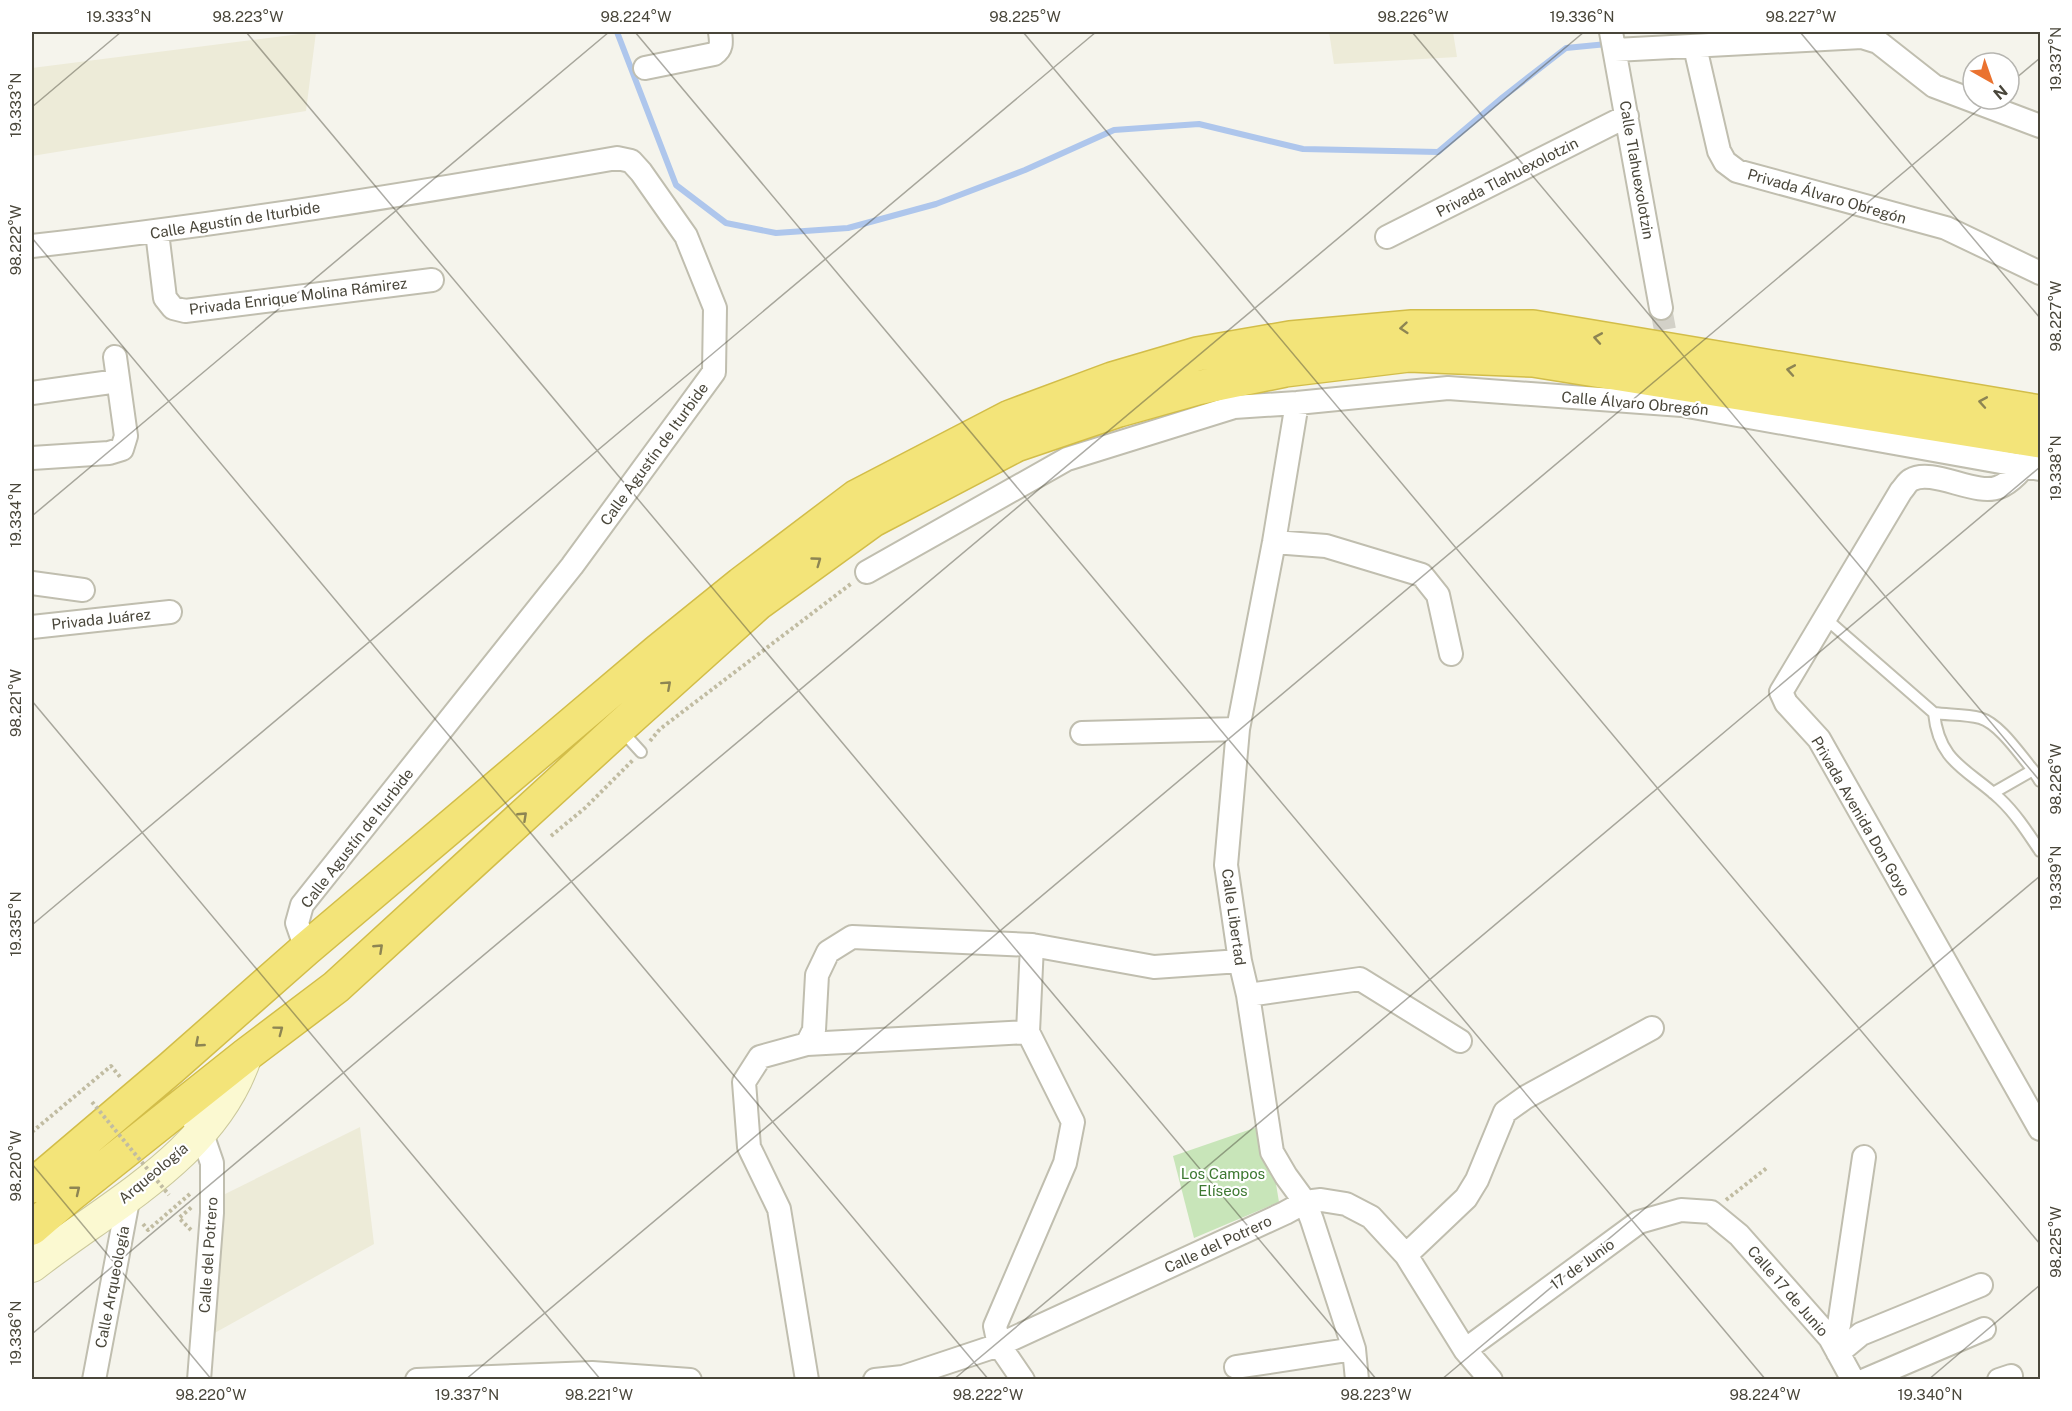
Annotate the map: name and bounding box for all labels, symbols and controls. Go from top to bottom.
text: 19.333°N [86,8,152,25]
text: 98.223°W [212,8,284,25]
text: 98.224°W [600,8,672,25]
text: 98.225°W [989,8,1061,25]
text: 98.226°W [1377,8,1449,25]
text: 19.336°N [1549,8,1615,25]
text: 98.227°W [1766,8,1836,25]
text: 19.337°N [2047,27,2064,91]
north arrow [1961,51,2021,111]
text: 19.333°N [7,72,24,138]
text: N [1989,81,2011,103]
street label: Calle Tlahuexolotzin [1616,99,1658,241]
street label: Privada Tlahuexolotzin [1433,134,1581,220]
street label: Privada Álvaro Obregón [1746,165,1908,227]
street label: Calle Agustín de Iturbide [149,198,321,242]
text: 98.222°W [7,205,24,275]
street label: Privada Enrique Molina Rámirez [188,274,408,318]
text: 98.227°W [2047,281,2064,351]
one-way arrow [1400,321,1409,334]
one-way arrow [1594,332,1603,344]
one-way arrow [1786,364,1796,377]
street label: Calle Agustín de Iturbide [597,379,711,529]
street label: Calle Álvaro Obregón [1561,388,1709,418]
one-way arrow [1978,397,1987,409]
text: 19.338°N [2047,435,2064,501]
text: 19.334°N [7,482,24,548]
one-way arrow [811,557,822,568]
street label: Privada Juárez [50,605,152,633]
text: 98.221°W [7,669,24,737]
one-way arrow [660,681,671,692]
street label: Privada Avenida Don Goyo [1808,733,1914,899]
text: 98.226°W [2047,743,2064,815]
street label: Calle Agustín de Iturbide [297,765,417,911]
one-way arrow [516,812,526,823]
text: 19.339°N [2047,845,2064,911]
street label: Calle Libertad [1219,867,1249,967]
text: 19.335°N [7,891,24,957]
one-way arrow [372,944,383,955]
one-way arrow [272,1027,283,1038]
one-way arrow [195,1036,206,1047]
text: 98.220°W [7,1131,24,1201]
street label: Arqueología [115,1139,191,1207]
park label: Los Campos Elíseos [1181,1165,1265,1199]
one-way arrow [69,1186,80,1197]
street label: Calle del Potrero [195,1196,221,1314]
text: 98.225°W [2047,1206,2064,1278]
street label: Calle del Potrero [1162,1212,1274,1276]
street label: Calle Arqueología [92,1225,132,1349]
street label: 17 de Junio [1547,1235,1617,1293]
street label: Calle 17 de Junio [1744,1242,1832,1340]
text: 19.336°N [7,1300,24,1366]
text: 98.220°W [176,1386,246,1403]
text: 19.337°N [435,1386,499,1403]
text: 98.221°W [565,1386,633,1403]
text: 98.222°W [953,1386,1023,1403]
text: 98.223°W [1340,1386,1412,1403]
text: 98.224°W [1729,1386,1801,1403]
text: 19.340°N [1897,1386,1963,1403]

